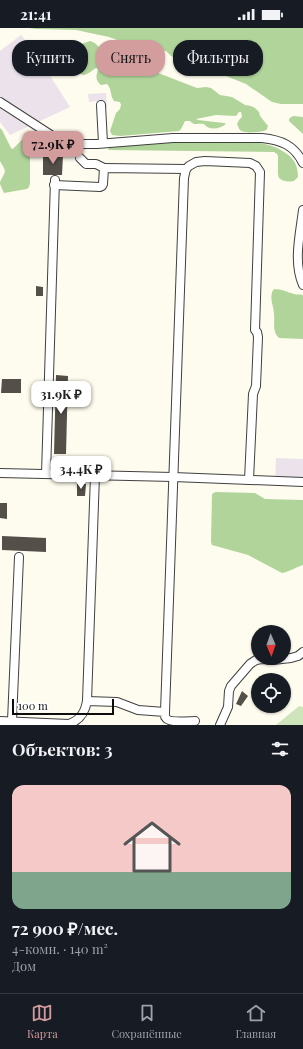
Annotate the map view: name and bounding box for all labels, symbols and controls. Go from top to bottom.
text: 21:41 [20,4,52,24]
chip: Купить [12,40,88,76]
chip: Снять [96,40,165,76]
chip: Фильтры [173,40,263,76]
pin: 72.9K ₽ [16,131,90,165]
text: 72.9K ₽ [31,135,75,152]
pin: 31.9K ₽ [24,381,98,415]
text: 31.9K ₽ [40,385,82,402]
pin: 34.4K ₽ [44,456,118,490]
text: 34.4K ₽ [59,460,103,477]
north arrow [251,625,291,665]
map controls [251,625,291,713]
button: locate [251,673,291,713]
scale bar [12,697,114,716]
text: 100 m [18,698,48,713]
text: Объектов: 3 [12,738,113,760]
icon: filters [269,738,291,760]
icon: home [116,811,188,883]
text: 72 900 ₽/мес. [12,917,118,939]
text: 4-комн. · 140 m² [12,940,108,957]
text: Дом [12,957,36,974]
tab: Карта [27,1002,58,1041]
tab: Сохранённые [112,1002,182,1041]
tab: Главная [236,1002,276,1041]

